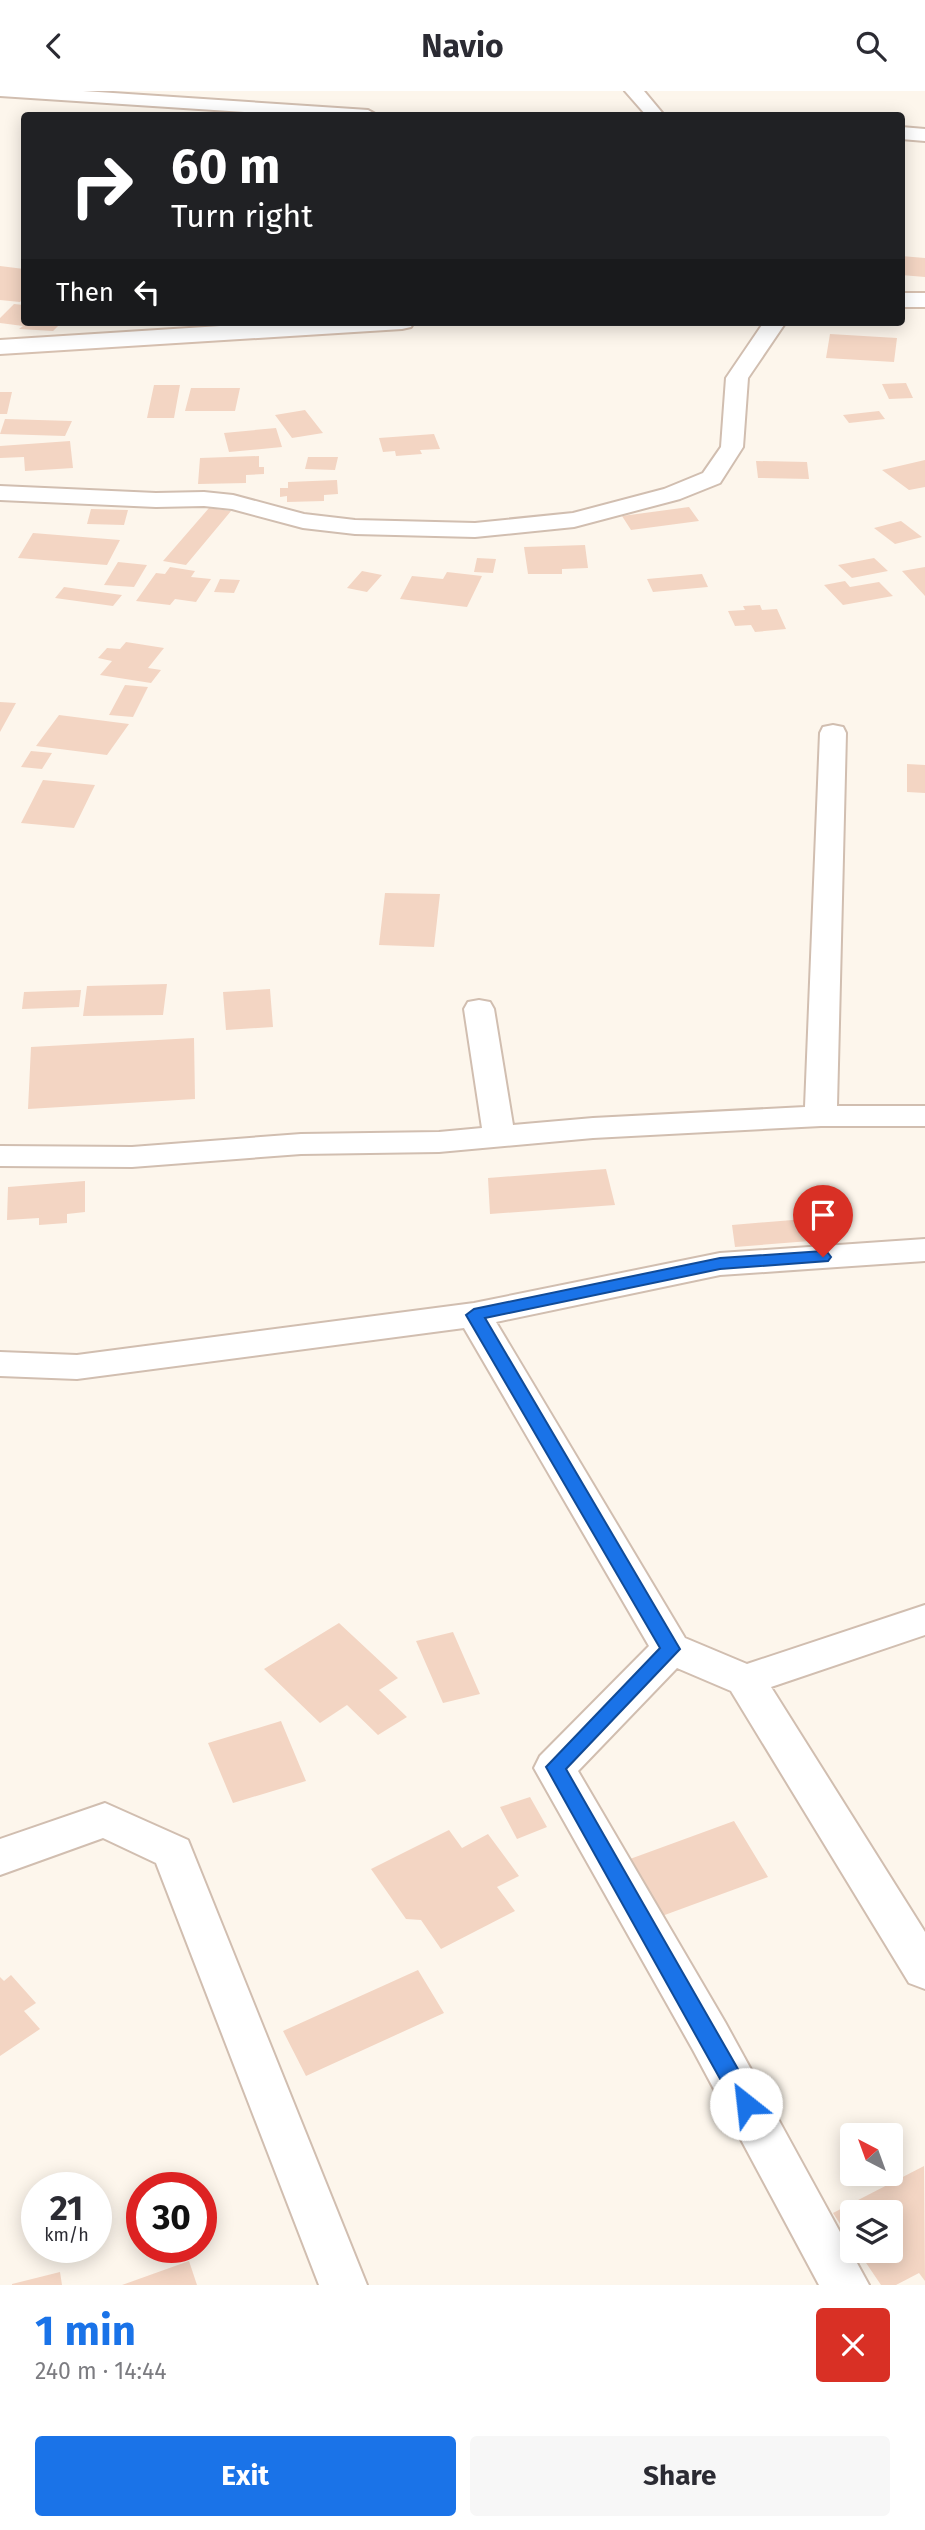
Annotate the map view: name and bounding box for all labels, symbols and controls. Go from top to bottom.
icon: back [35,27,73,65]
text: Navio [421,27,504,65]
icon: search [852,27,890,65]
text: 60 m [171,137,280,196]
icon: right [56,140,147,231]
text: Turn right [171,197,313,235]
icon: left [128,273,166,311]
text: Then [56,277,114,308]
pin [793,1185,853,1257]
icon: arrive [804,1196,842,1234]
position arrow [709,2067,783,2141]
north arrow [840,2123,903,2186]
map controls [840,2123,903,2263]
speed limit sign: 30 [126,2172,217,2263]
text: 21 [50,2187,83,2229]
button: layers [840,2200,903,2263]
text: km/h [44,2224,89,2246]
text: 1 min [35,2306,136,2356]
button: close [816,2308,890,2382]
text: 240 m · 14:44 [35,2357,166,2385]
button: Exit [35,2436,456,2516]
button: Share [470,2436,890,2516]

